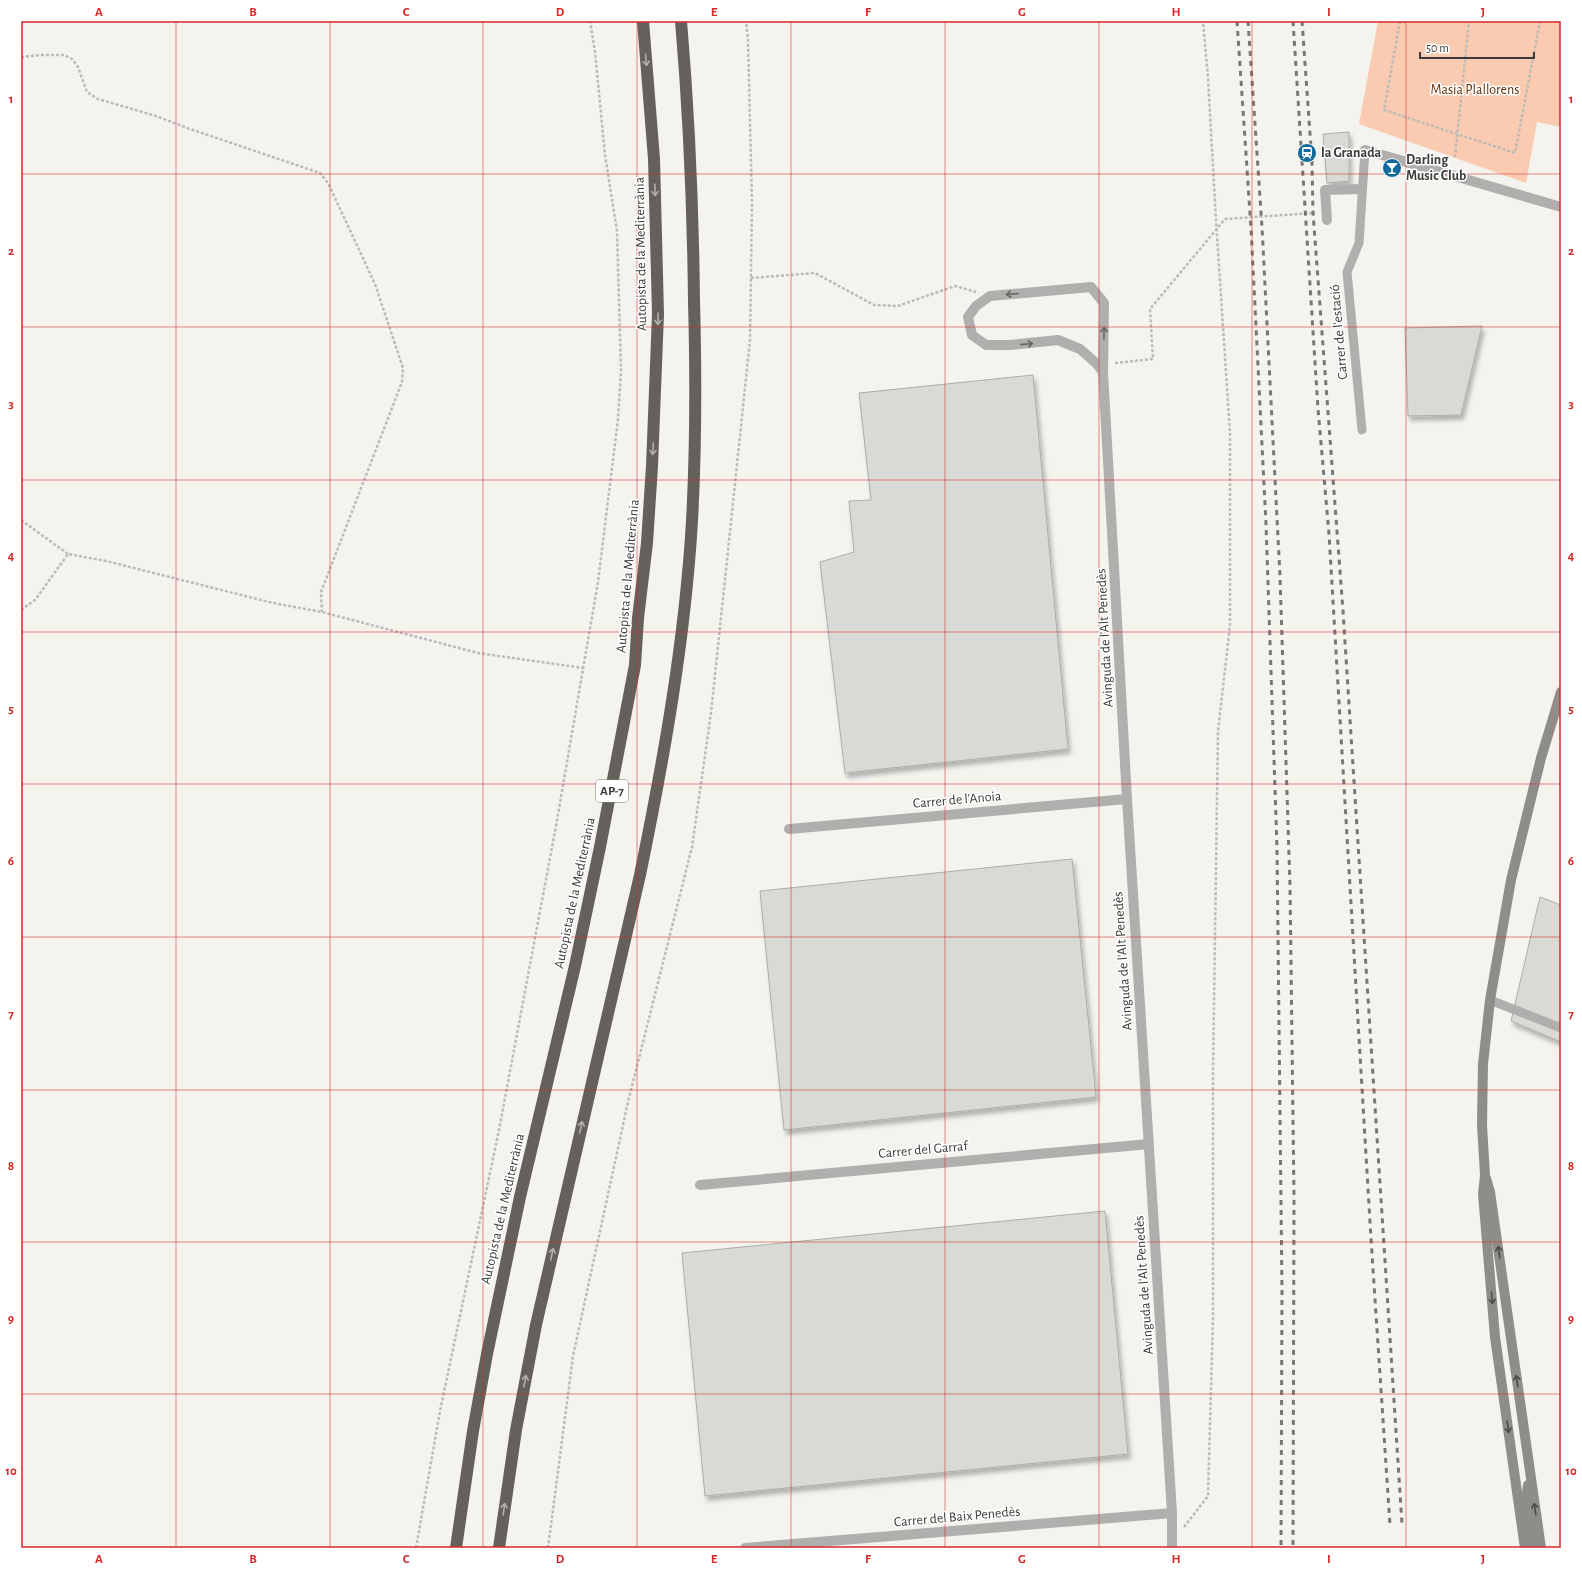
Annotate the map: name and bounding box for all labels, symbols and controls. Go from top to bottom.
text: A [95,6,103,19]
text: B [249,6,257,19]
text: C [403,6,410,19]
text: D [556,6,565,19]
text: E [711,6,718,19]
text: F [865,6,872,19]
text: G [1018,6,1026,19]
text: H [1171,6,1181,19]
text: I [1327,6,1331,19]
text: J [1481,6,1485,19]
scale bar [1420,34,1534,60]
text: 50 m [1426,42,1449,54]
one-way arrow [643,53,650,66]
park label: Masia Plallorens [1431,83,1519,97]
text: 1 [9,93,13,106]
text: 1 [1569,93,1573,106]
station icon: la Granada [1296,142,1318,164]
place label: la Granada [1321,146,1382,160]
place label: Darling Music Club [1406,153,1466,183]
bar icon: Darling Music Club [1381,157,1403,179]
street label: Autopista de la Mediterrània [633,176,649,331]
one-way arrow [651,183,659,196]
text: 2 [8,245,14,258]
text: 2 [1568,245,1574,258]
street label: Carrer de l'estació [1328,284,1350,380]
one-way arrow [1006,290,1019,298]
one-way arrow [654,313,661,326]
one-way arrow [1100,327,1108,340]
one-way arrow [1020,340,1033,347]
text: 3 [8,398,14,411]
text: 3 [1568,398,1574,411]
one-way arrow [649,442,656,455]
street label: Autopista de la Mediterrània [614,498,642,653]
text: 4 [8,550,15,563]
text: 4 [1568,550,1575,563]
street label: Avinguda de l'Alt Penedès [1094,568,1116,708]
text: 5 [8,703,14,716]
text: 5 [1568,703,1574,716]
road number: AP-7 [596,780,628,802]
street label: Carrer de l'Anoia [912,789,1002,811]
street label: Autopista de la Mediterrània [552,816,598,970]
text: 6 [8,855,14,868]
text: 6 [1568,855,1574,868]
street label: Avinguda de l'Alt Penedès [1111,891,1135,1031]
text: 7 [8,1008,14,1021]
text: 7 [1568,1008,1574,1021]
one-way arrow [578,1121,586,1134]
street label: Autopista de la Mediterrània [479,1132,527,1286]
street label: Carrer del Garraf [878,1139,969,1161]
text: 8 [8,1160,14,1173]
text: 8 [1568,1160,1574,1173]
street label: Avinguda de l'Alt Penedès [1132,1215,1156,1355]
one-way arrow [1495,1246,1503,1259]
one-way arrow [548,1248,556,1261]
one-way arrow [1488,1291,1496,1304]
text: 9 [8,1313,14,1326]
text: 9 [1568,1313,1574,1326]
one-way arrow [522,1375,530,1388]
one-way arrow [1513,1375,1521,1388]
one-way arrow [1505,1420,1512,1433]
text: 10 [5,1465,17,1478]
text: 10 [1565,1465,1577,1478]
one-way arrow [500,1503,508,1516]
one-way arrow [1531,1503,1539,1516]
street label: Carrer del Baix Penedès [893,1504,1021,1530]
text: A [95,1553,103,1566]
text: B [249,1553,257,1566]
text: C [403,1553,410,1566]
text: D [556,1553,565,1566]
text: E [711,1553,718,1566]
text: F [865,1553,872,1566]
text: G [1018,1553,1026,1566]
text: H [1171,1553,1181,1566]
text: I [1327,1553,1331,1566]
text: J [1481,1553,1485,1566]

